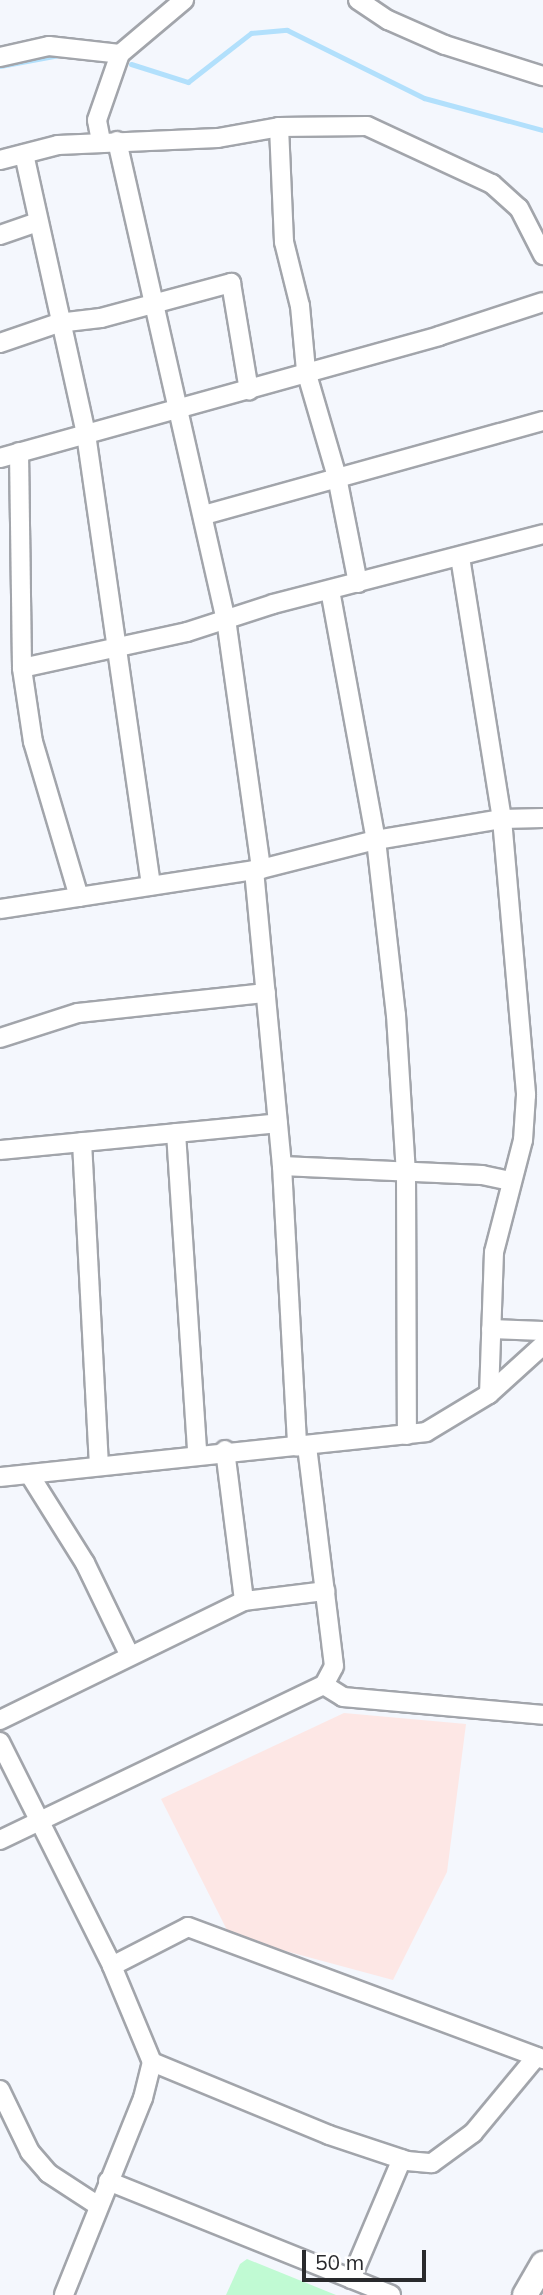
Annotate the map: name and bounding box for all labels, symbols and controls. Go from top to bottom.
scale bar [305,2236,429,2280]
text: 50 m [315,2249,364,2275]

